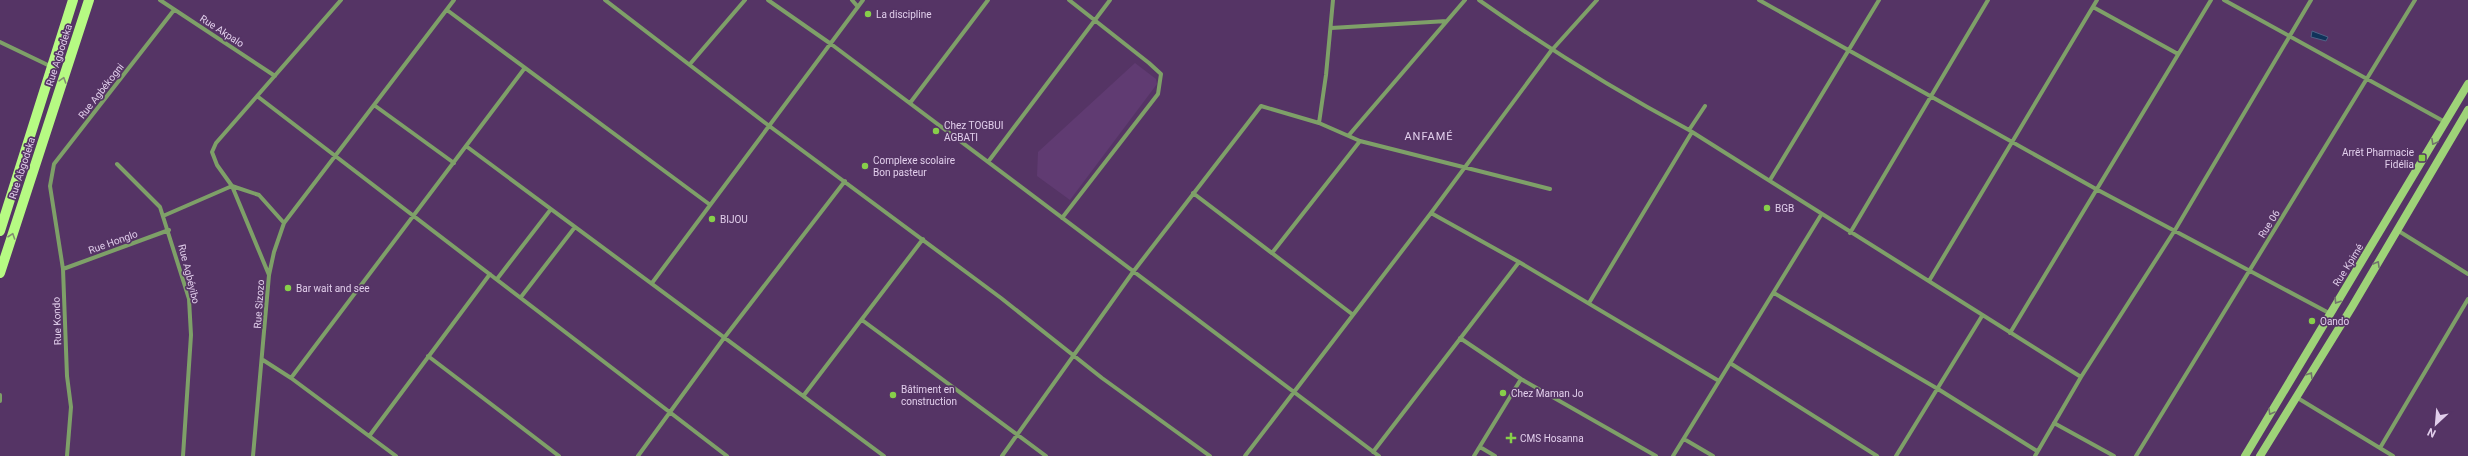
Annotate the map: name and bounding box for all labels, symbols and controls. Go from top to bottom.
marker: La discipline [863,9,873,19]
place label: La discipline [876,9,932,20]
street label: Rue Akpalo [198,13,246,49]
street label: Rue Agbodeka [44,23,74,87]
street label: Rue Agbékogni [76,61,126,121]
one-way arrow [58,76,67,83]
place label: Chez TOGBUI AGBATI [944,120,1004,143]
marker: Chez TOGBUI AGBATI [931,126,941,136]
district label: ANFAMÉ [1404,130,1454,143]
street label: Rue Abgodeka [7,136,37,200]
one-way arrow [2431,138,2439,145]
place label: Arrêt Pharmacie Fidélia [2342,147,2414,170]
marker: Arrêt Pharmacie Fidélia [2417,153,2427,163]
place label: Complexe scolaire Bon pasteur [873,155,955,178]
marker: Complexe scolaire Bon pasteur [860,161,870,171]
marker: BGB [1762,203,1772,213]
place label: BGB [1775,203,1794,214]
street label: Rue 06 [2256,208,2282,240]
marker: BIJOU [707,214,717,224]
place label: BIJOU [720,214,748,225]
street label: Rue Honglo [87,228,139,256]
one-way arrow [8,232,16,239]
street label: Rue Kpimé [2331,242,2365,288]
street label: Rue Agbéyibo [176,243,202,305]
one-way arrow [2373,261,2380,268]
street label: Rue Sizozo [252,279,266,329]
marker: Bar wait and see [283,283,293,293]
place label: Bar wait and see [296,283,370,294]
street label: Rue Kondo [51,296,63,345]
one-way arrow [2335,296,2342,303]
marker: Oando [2307,316,2317,326]
place label: Oando [2320,316,2349,327]
one-way arrow [2305,372,2312,379]
place label: Bâtiment en construction [901,384,957,407]
marker: Chez Maman Jo [1498,388,1508,398]
place label: Chez Maman Jo [1511,388,1584,399]
marker: Bâtiment en construction [888,390,898,400]
north arrow [2416,404,2456,444]
one-way arrow [2269,408,2276,415]
text: N [2425,425,2438,440]
marker: CMS Hosanna [1505,432,1517,444]
place label: CMS Hosanna [1520,433,1584,444]

